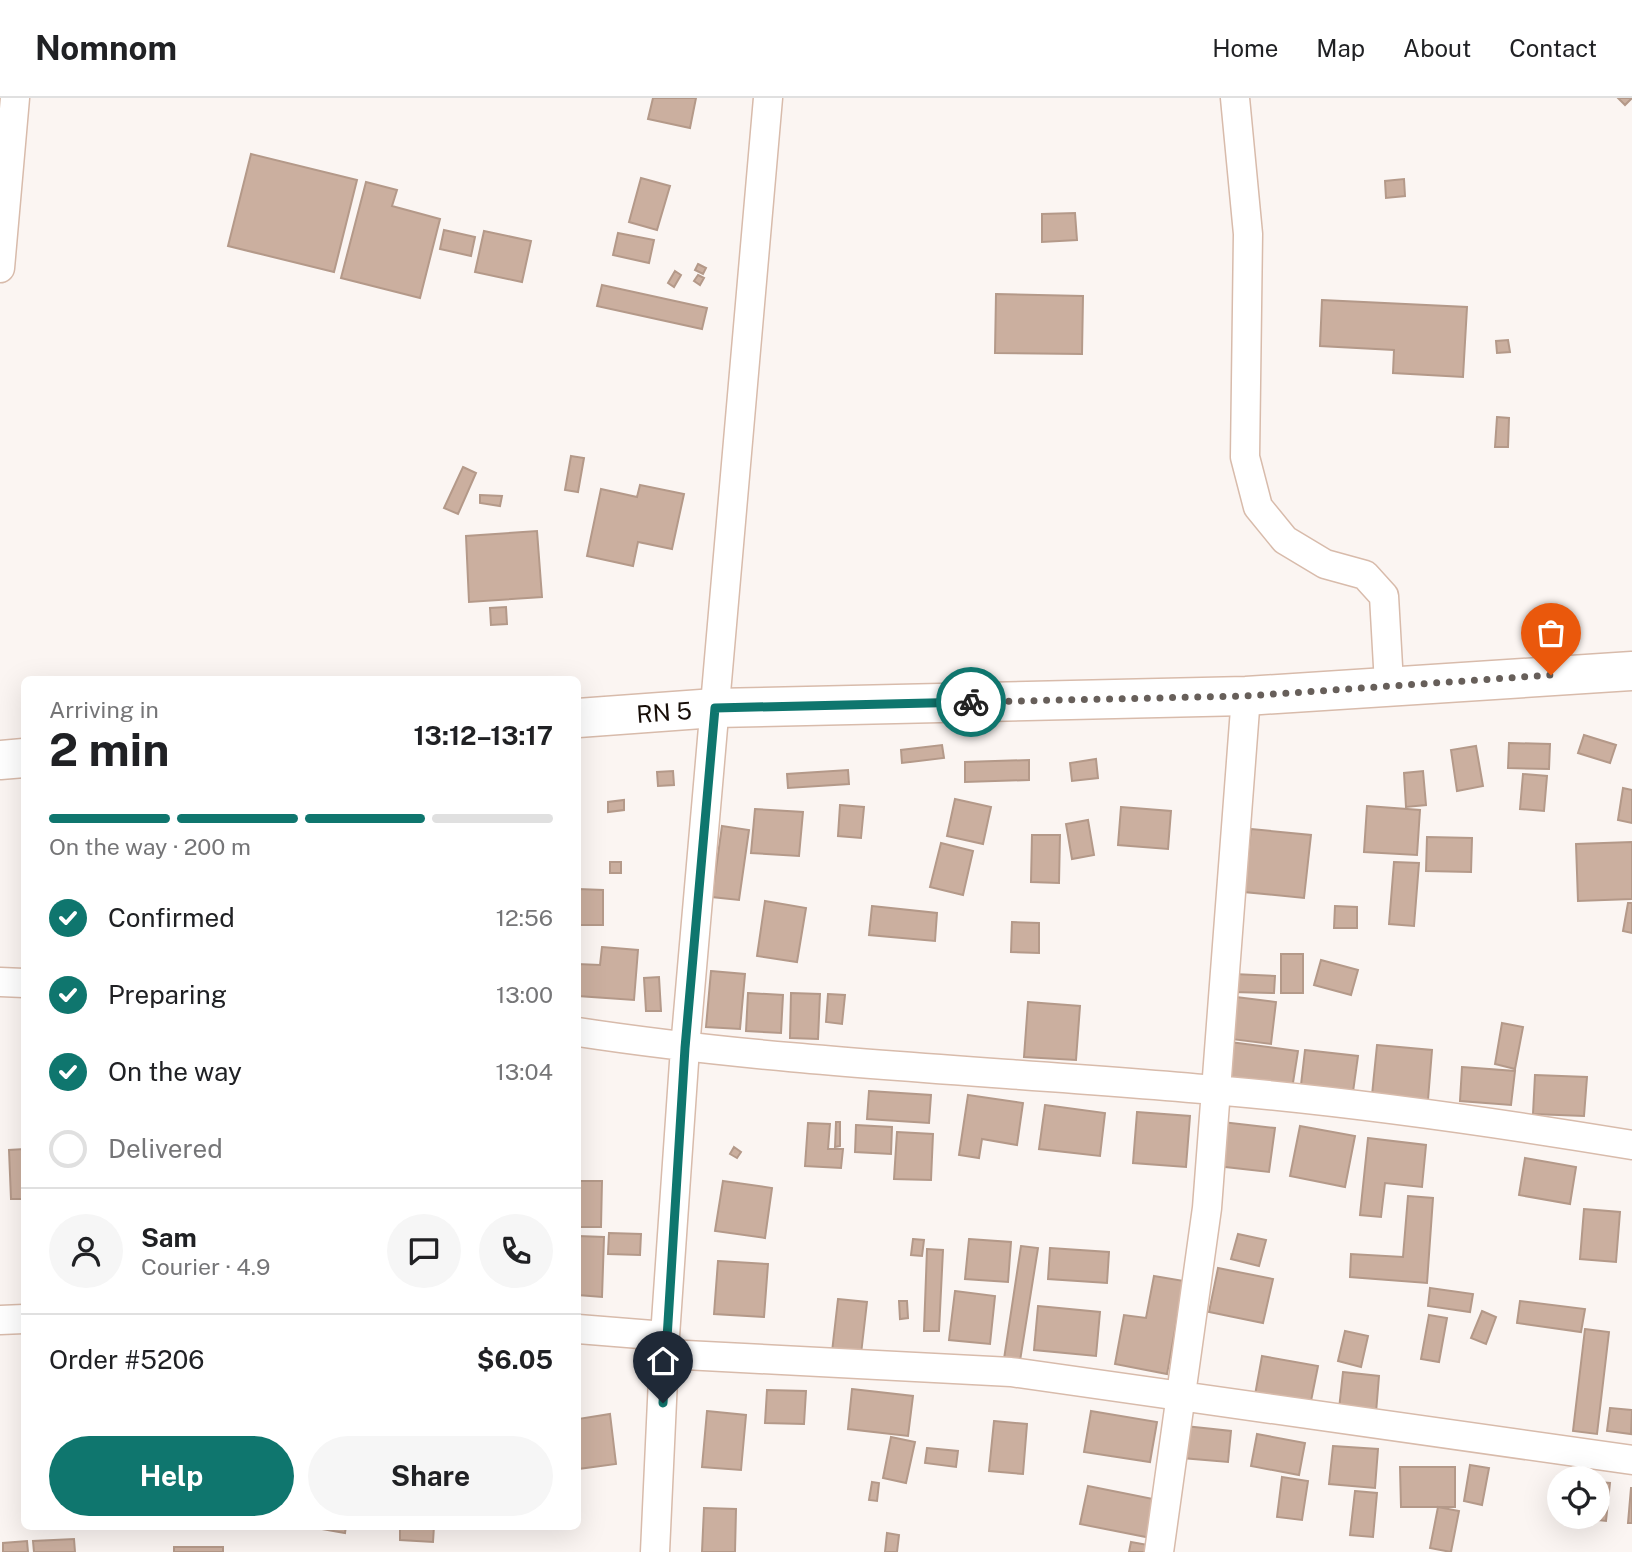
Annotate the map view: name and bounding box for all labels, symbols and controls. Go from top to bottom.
text: Nomnom [35,29,177,67]
text: Home [1212,34,1278,62]
text: Map [1316,34,1365,62]
text: About [1403,34,1471,62]
text: Contact [1509,34,1597,62]
pin [1521,603,1581,675]
icon: bag [1532,614,1570,652]
courier [936,667,1006,737]
icon: bike [952,683,990,721]
text: Arriving in [49,696,159,723]
street label: RN 5 [635,696,693,728]
text: 13:12–13:17 [413,720,553,751]
text: 2 min [49,722,169,776]
text: On the way · 200 m [49,833,251,860]
icon: check [49,899,87,937]
text: Confirmed [108,902,235,933]
text: 12:56 [496,904,553,931]
icon: check [49,976,87,1014]
text: Preparing [108,979,227,1010]
text: 13:00 [496,981,553,1008]
icon: check [49,1053,87,1091]
text: On the way [108,1056,242,1087]
text: 13:04 [495,1058,553,1085]
text: Delivered [108,1133,223,1164]
button: person [49,1214,123,1288]
button: chat [387,1214,461,1288]
button: phone [479,1214,553,1288]
text: Sam [141,1222,197,1253]
text: Courier · 4.9 [141,1253,270,1280]
pin [633,1331,693,1403]
icon: home [644,1342,682,1380]
text: Order #5206 [49,1344,204,1375]
text: $6.05 [477,1344,553,1375]
button: Help [49,1436,294,1516]
button: Share [308,1436,553,1516]
map controls [1547,1466,1610,1529]
button: locate [1547,1466,1610,1529]

